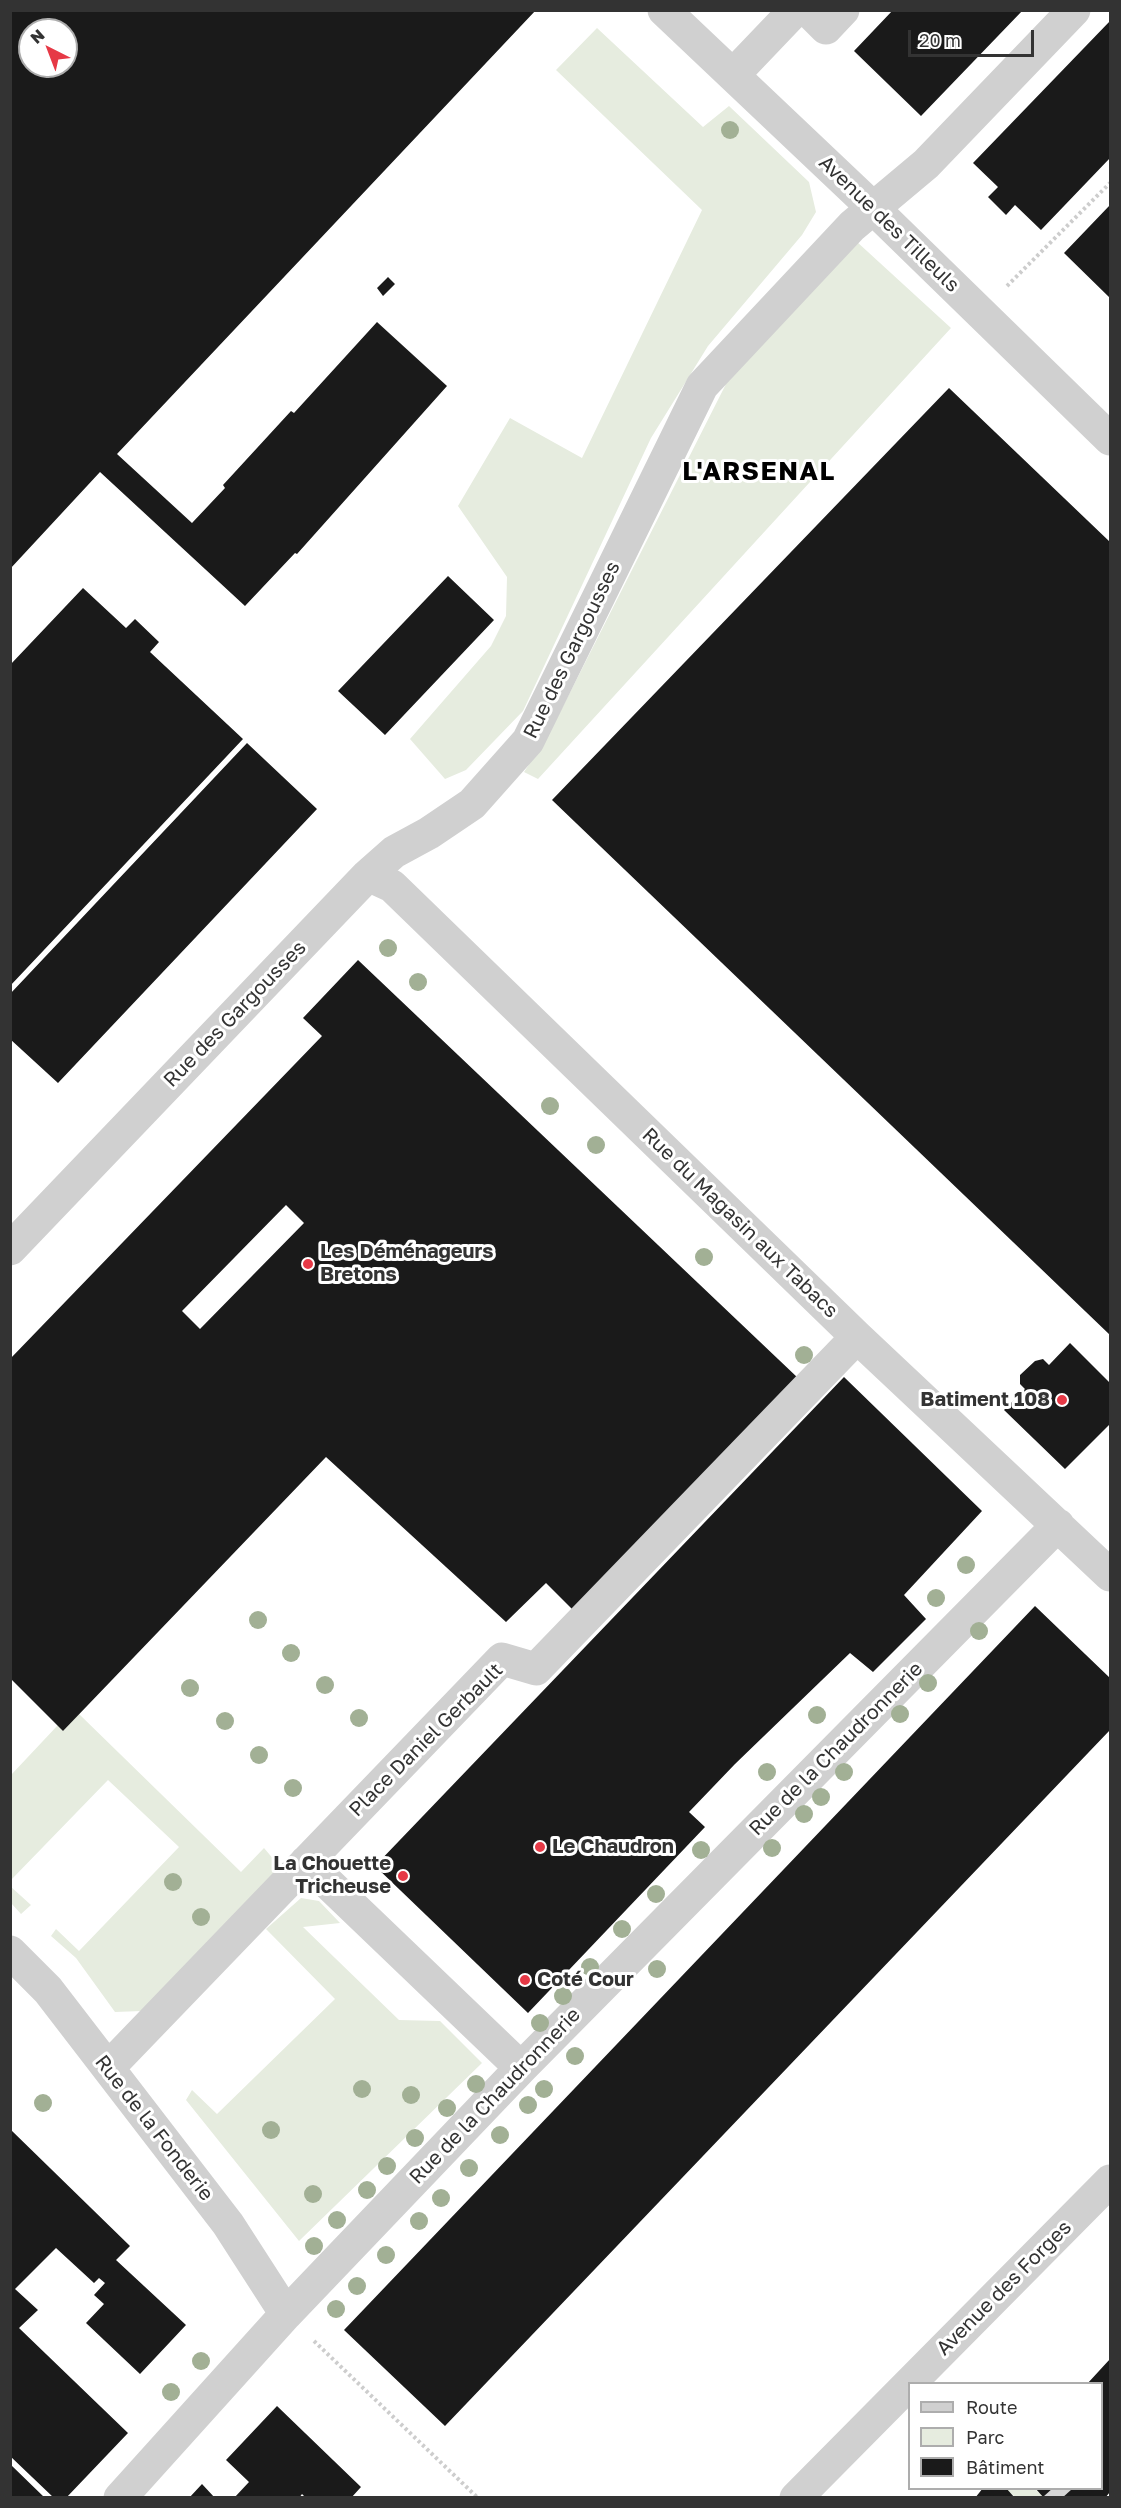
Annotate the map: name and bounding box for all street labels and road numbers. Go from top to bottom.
street label: Avenue des Tilleuls [814,151,964,297]
street label: Rue des Gargousses [519,557,625,743]
street label: Rue des Gargousses [159,936,311,1092]
street label: Rue du Magasin aux Tabacs [637,1123,843,1323]
street label: Rue de la Chaudronnerie [744,1657,928,1841]
street label: Place Daniel Gerbault [344,1658,508,1822]
street label: Rue de la Chaudronnerie [405,2003,585,2189]
street label: Rue de la Fonderie [90,2050,218,2206]
street label: Avenue des Forges [932,2216,1076,2360]

